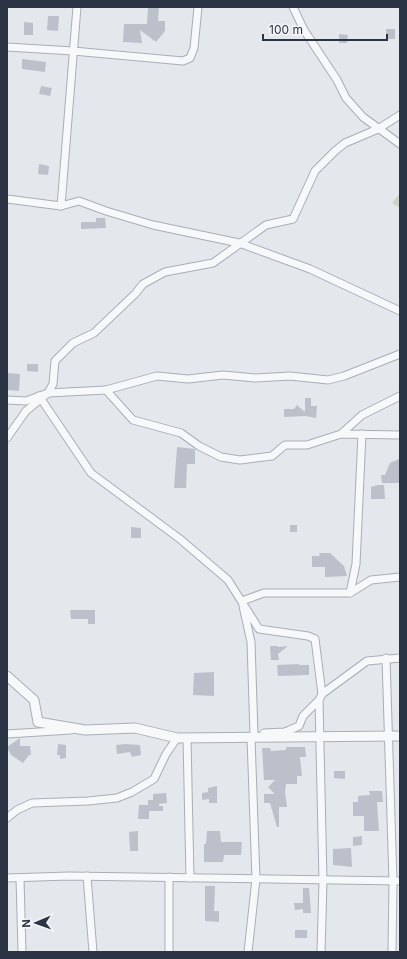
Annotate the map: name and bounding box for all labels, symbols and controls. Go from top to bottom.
scale bar [263,16,387,42]
text: 100 m [269,22,303,37]
north arrow [16,903,56,943]
text: N [19,919,33,928]

